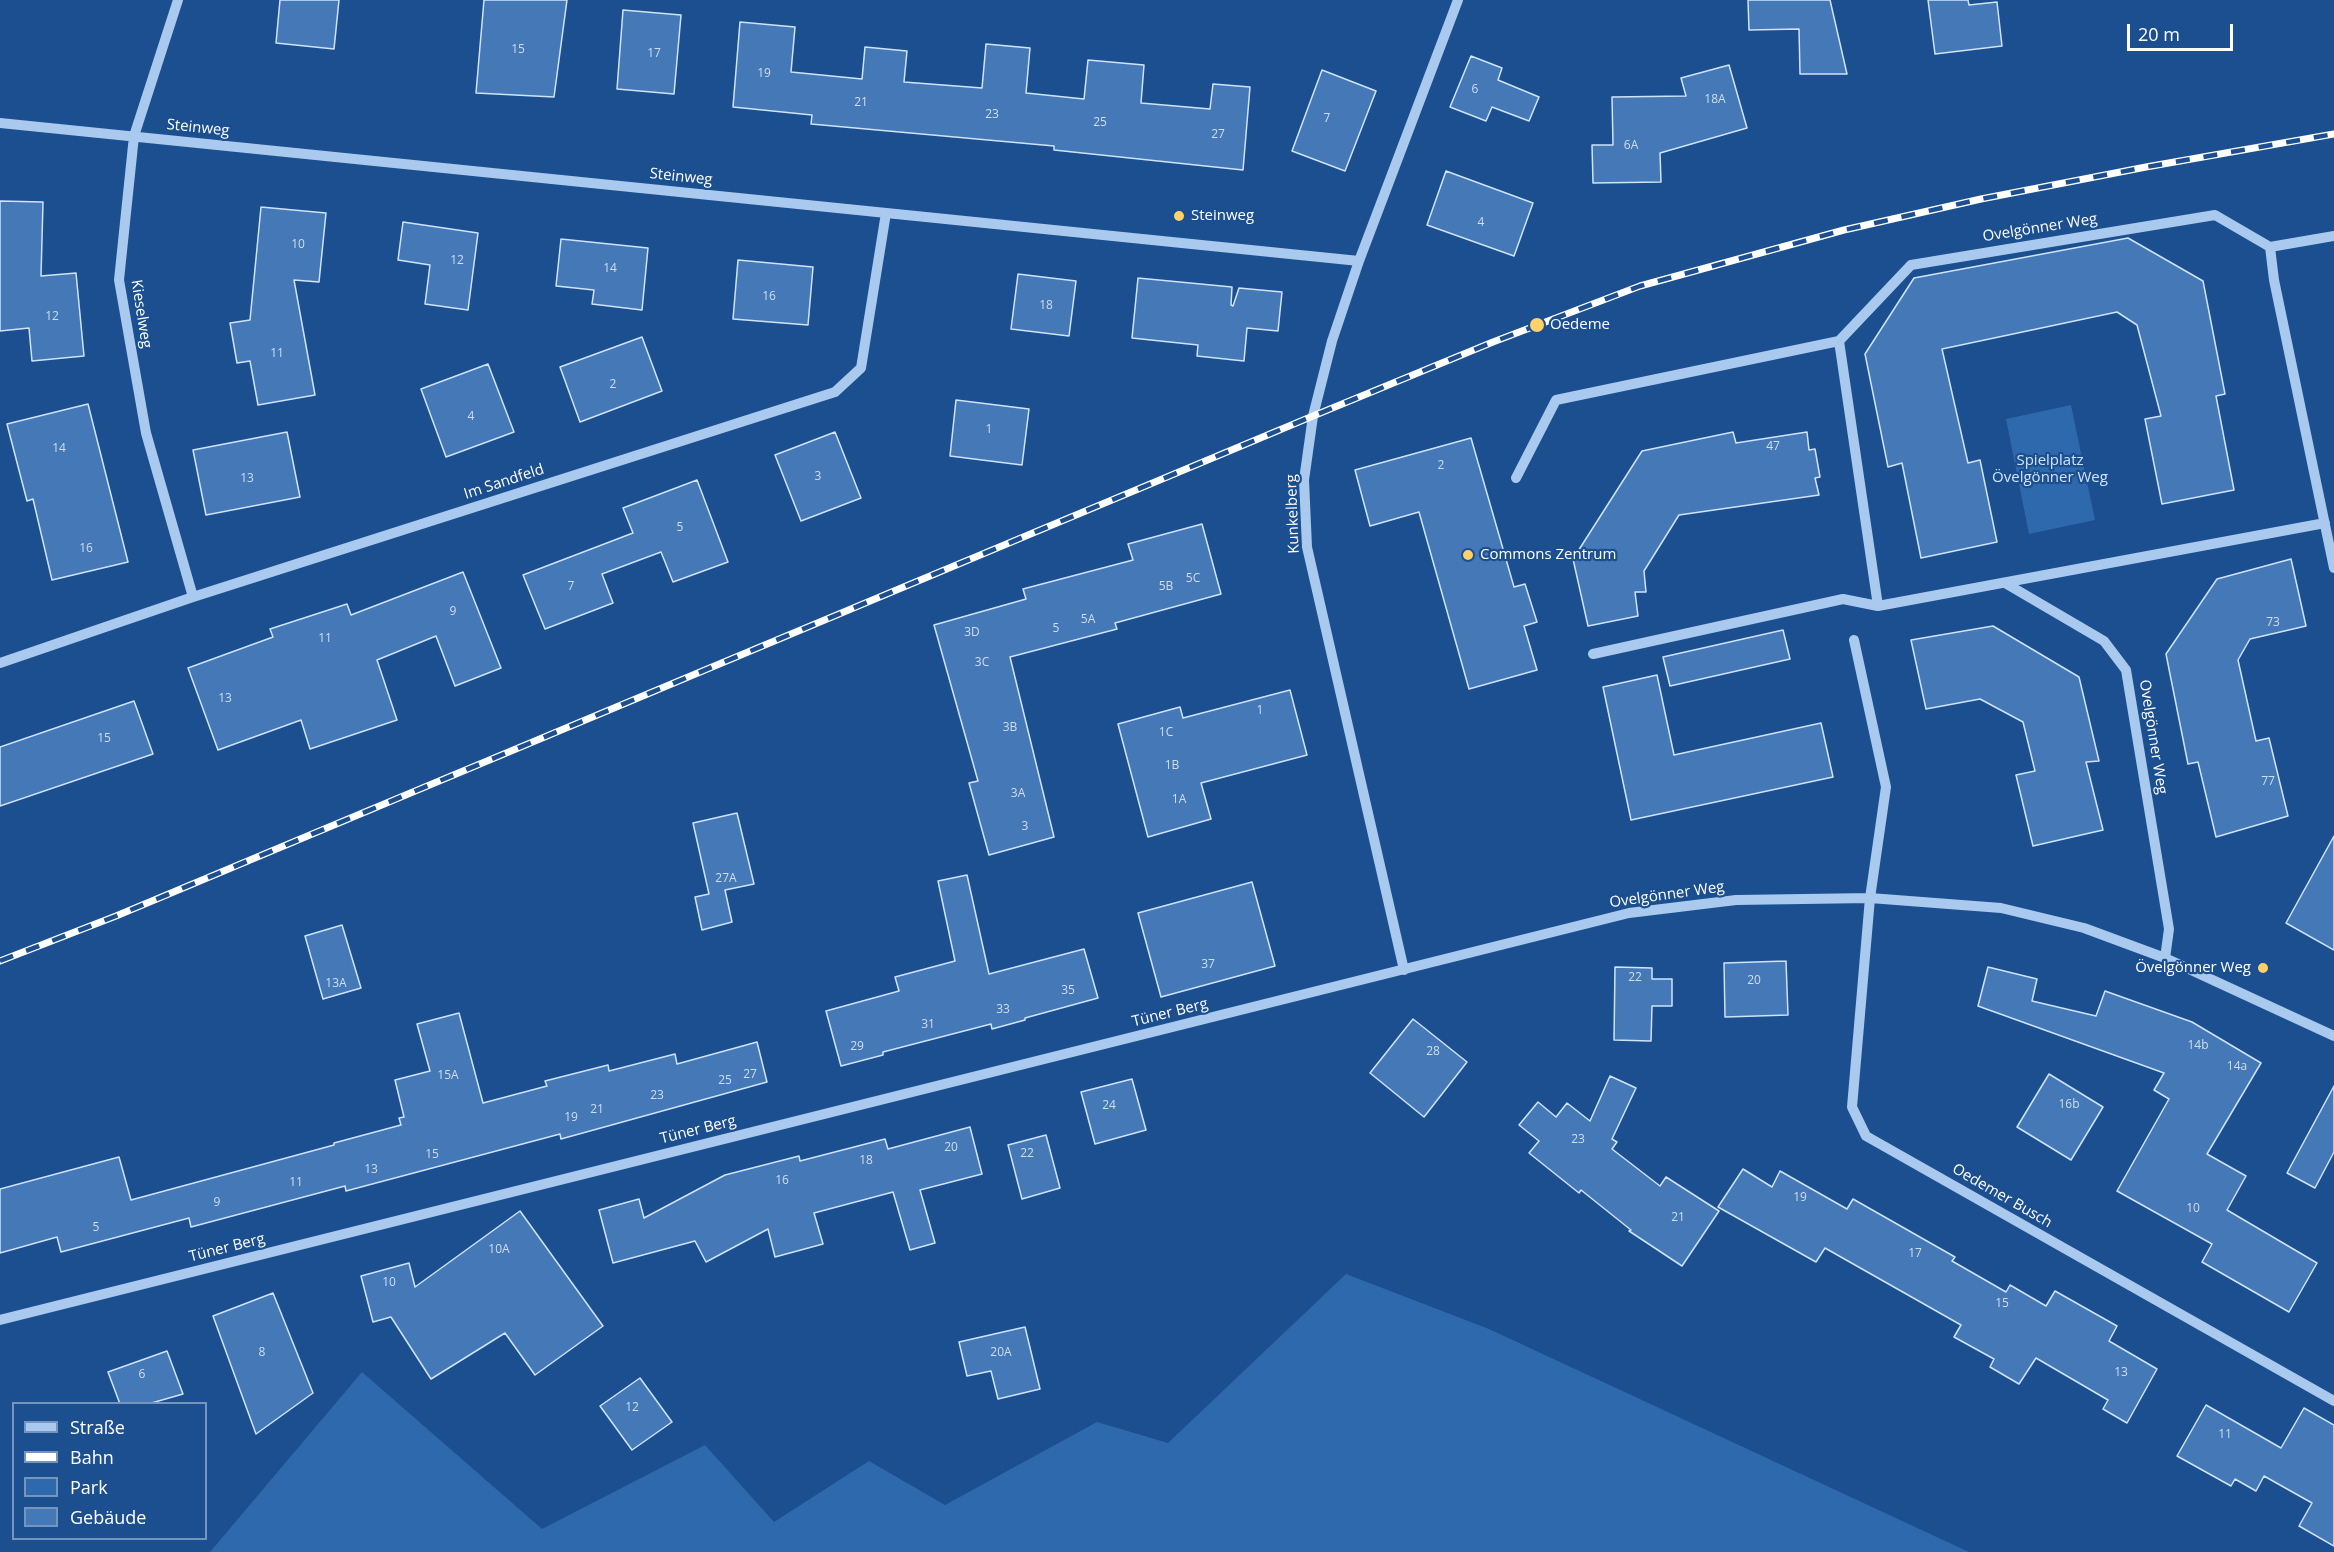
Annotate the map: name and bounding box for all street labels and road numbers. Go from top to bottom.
street label: Steinweg [166,116,230,140]
street label: Steinweg [649,165,713,189]
street label: Ovelgönner Weg [1981,210,2099,246]
street label: Kieselweg [127,279,155,349]
street label: Im Sandfeld [462,461,546,503]
street label: Kunkelberg [1283,474,1303,554]
street label: Ovelgönner Weg [2135,678,2171,796]
street label: Ovelgönner Weg [1608,878,1726,912]
street label: Tüner Berg [1130,995,1210,1031]
street label: Tüner Berg [658,1112,738,1148]
street label: Oedemer Busch [1949,1160,2055,1232]
street label: Tüner Berg [187,1230,267,1266]

